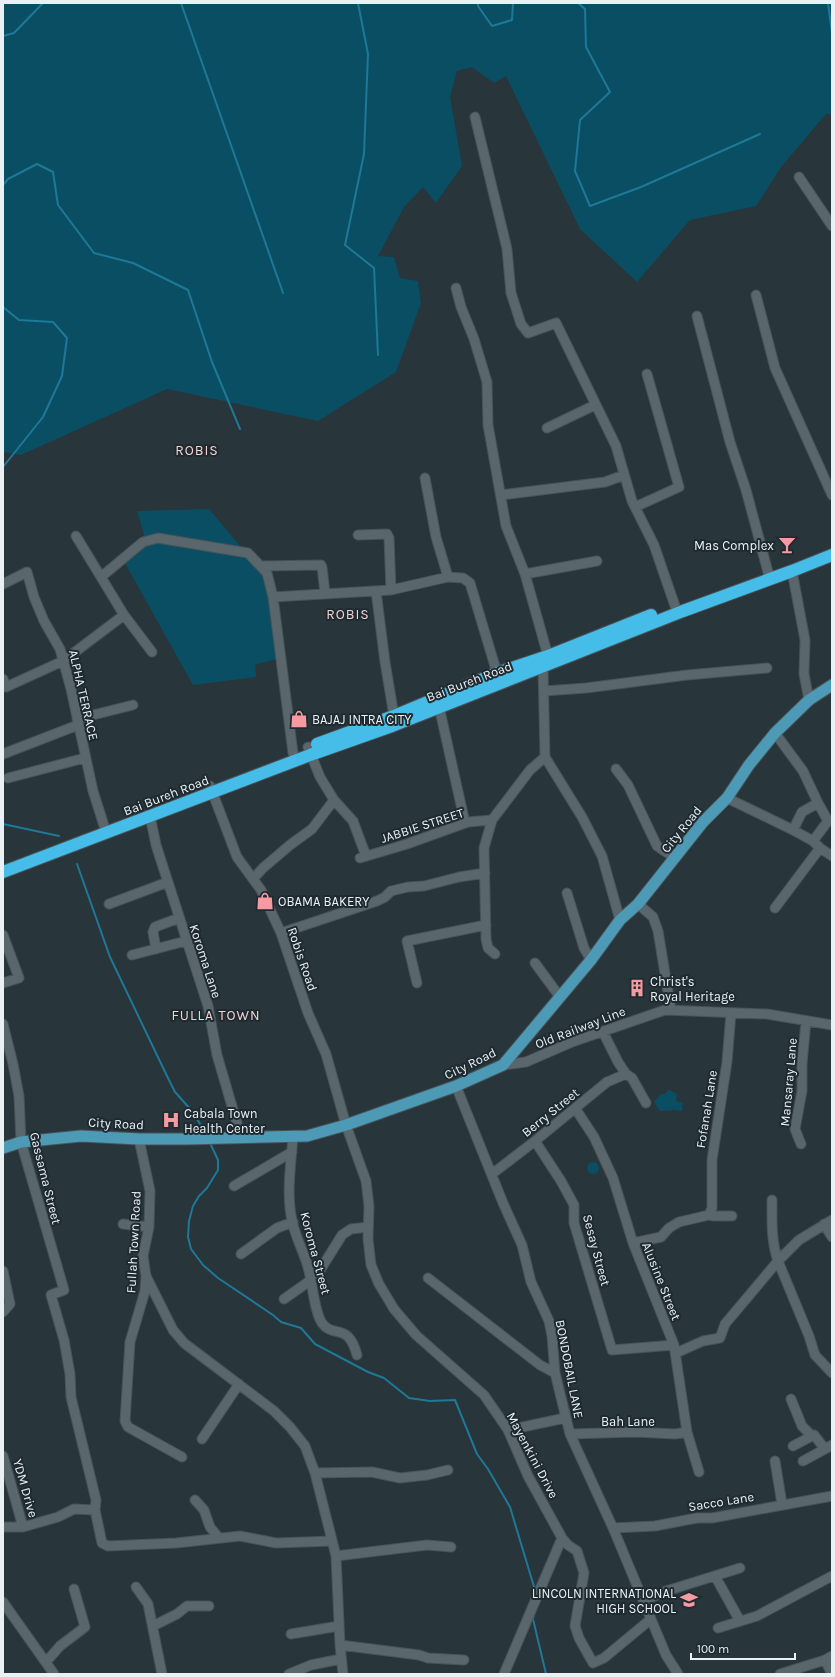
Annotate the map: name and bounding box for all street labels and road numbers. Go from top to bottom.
street label: ALPHA TERRACE [66,648,101,742]
street label: Bai Bureh Road [424,658,514,705]
street label: Bai Bureh Road [121,772,211,819]
street label: City Road [658,803,705,856]
street label: JABBIE STREET [379,805,466,846]
street label: Koroma Lane [186,922,225,1000]
street label: Robis Road [285,925,320,993]
street label: Old Railway Line [533,1003,628,1052]
street label: Mansaray Lane [777,1037,800,1127]
street label: City Road [442,1044,499,1082]
street label: Fofanah Lane [693,1069,720,1149]
street label: Berry Street [519,1085,582,1140]
street label: City Road [88,1115,144,1132]
street label: Gassama Street [27,1130,64,1226]
street label: Fullah Town Road [123,1190,144,1294]
street label: Koroma Street [297,1210,334,1296]
street label: Sesay Street [580,1213,613,1288]
street label: Alusine Street [639,1240,684,1323]
street label: BONDOBAIL LANE [553,1318,586,1420]
street label: Mayenkini Drive [504,1410,562,1501]
street label: Bah Lane [601,1414,655,1429]
street label: YDM Drive [10,1457,41,1519]
street label: Sacco Lane [687,1489,755,1514]

